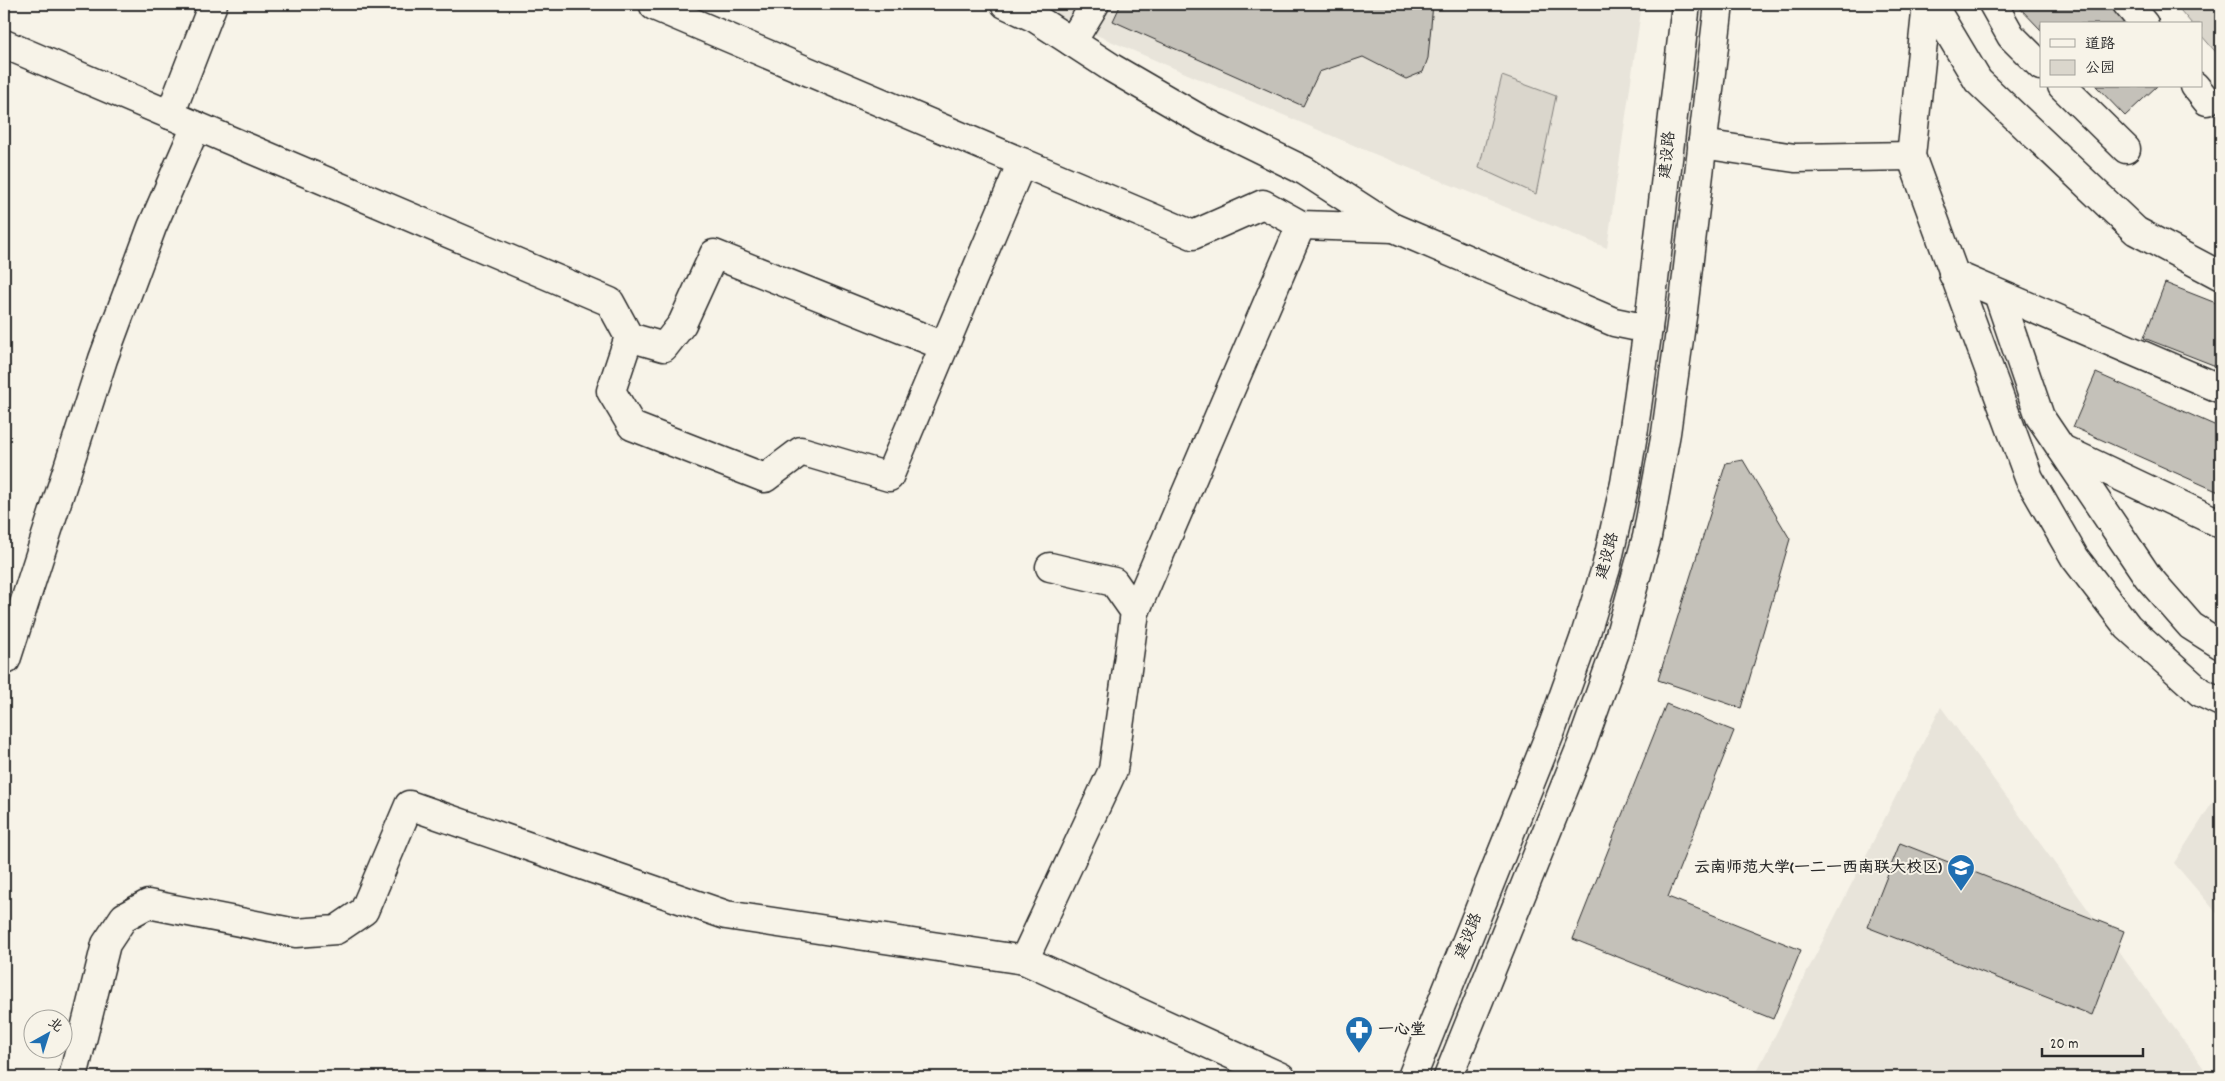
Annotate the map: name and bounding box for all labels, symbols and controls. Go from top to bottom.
legend [2040,22,2202,88]
text: 道路 [2085,34,2115,56]
text: 公园 [2085,58,2115,80]
street label: 建设路 [1654,130,1682,180]
street label: 建设路 [1591,530,1625,582]
school or university icon: 云南师范大学(一二一西南联大校区) [1946,853,1976,892]
place label: 云南师范大学(一二一西南联大校区) [1694,857,1942,880]
street label: 建设路 [1449,909,1489,963]
north arrow [22,1008,72,1058]
text: 北 [43,1013,67,1038]
pharmacy icon: 一心堂 [1344,1015,1374,1054]
place label: 一心堂 [1378,1019,1426,1042]
scale bar [2042,1026,2144,1058]
text: 20 m [2050,1034,2078,1056]

